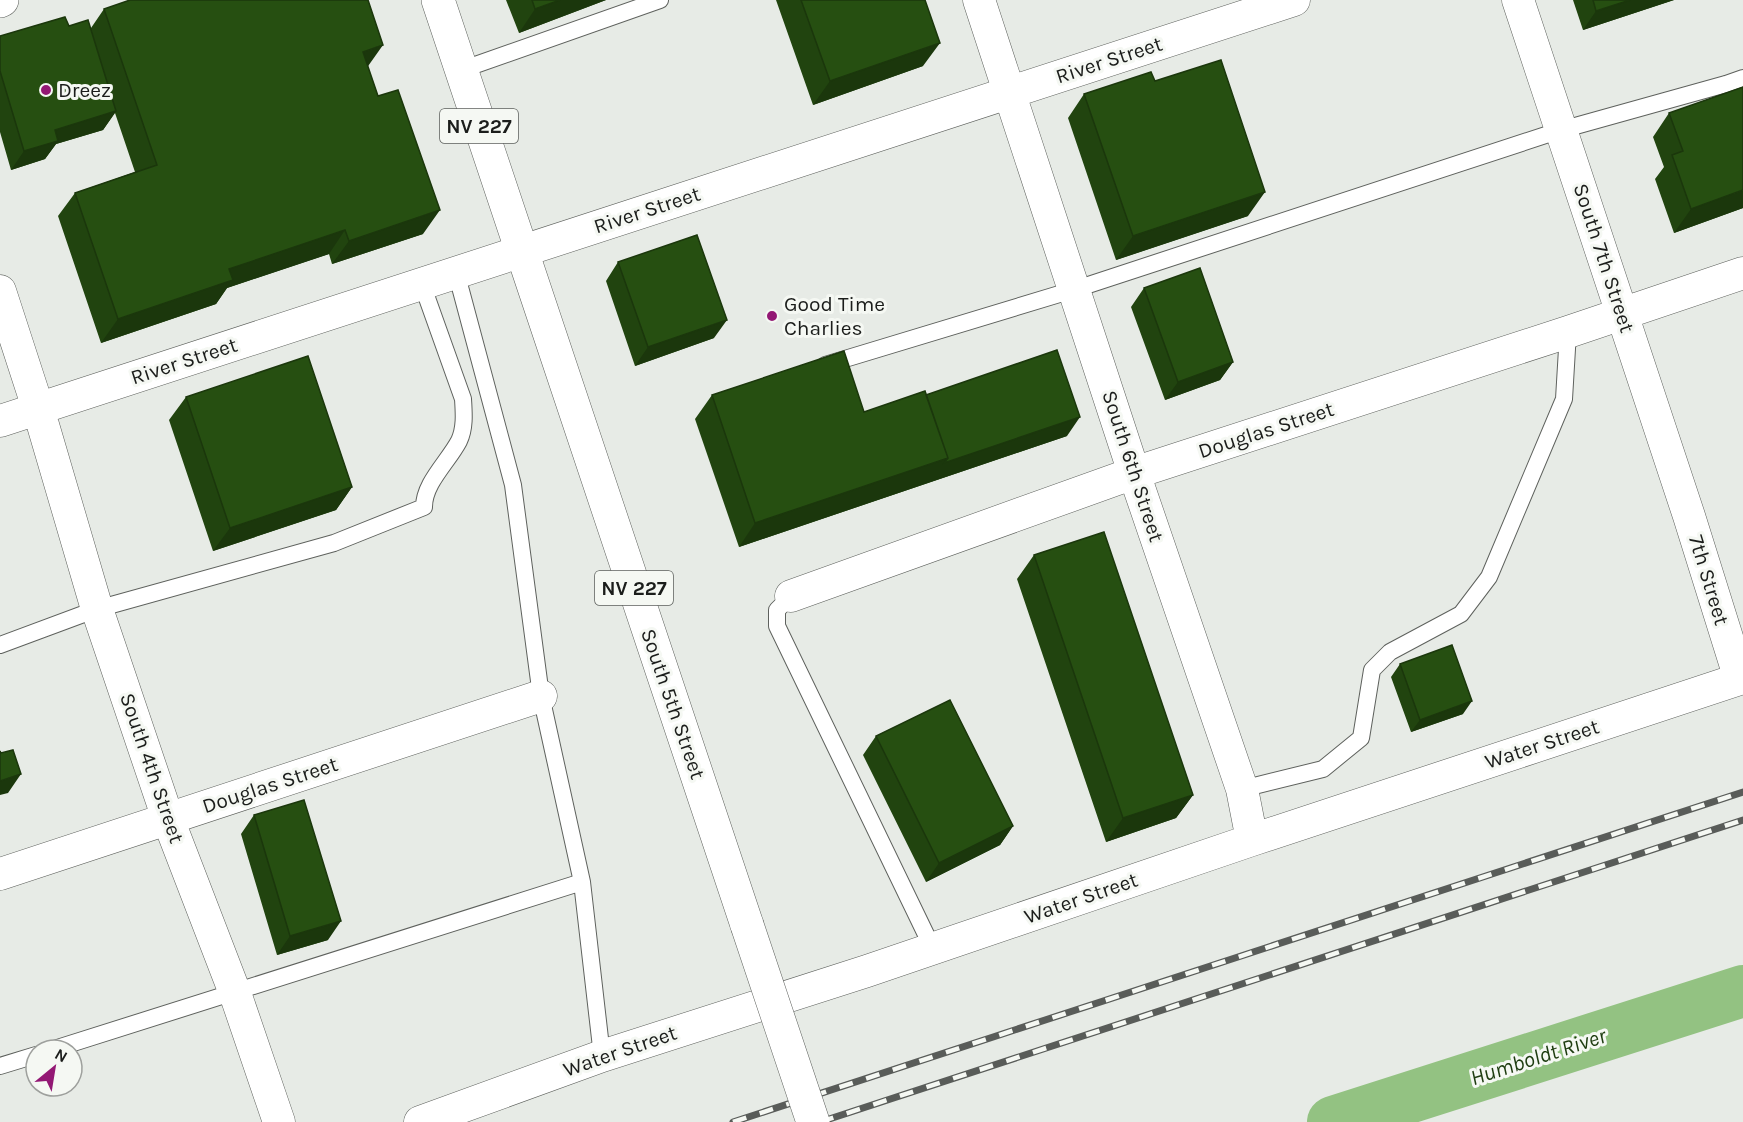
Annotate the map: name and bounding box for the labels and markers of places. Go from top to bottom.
place label: Dreez [58,78,111,102]
marker: Dreez [39,83,53,97]
place label: Good Time Charlies [784,292,885,340]
marker: Good Time Charlies [765,309,779,323]

